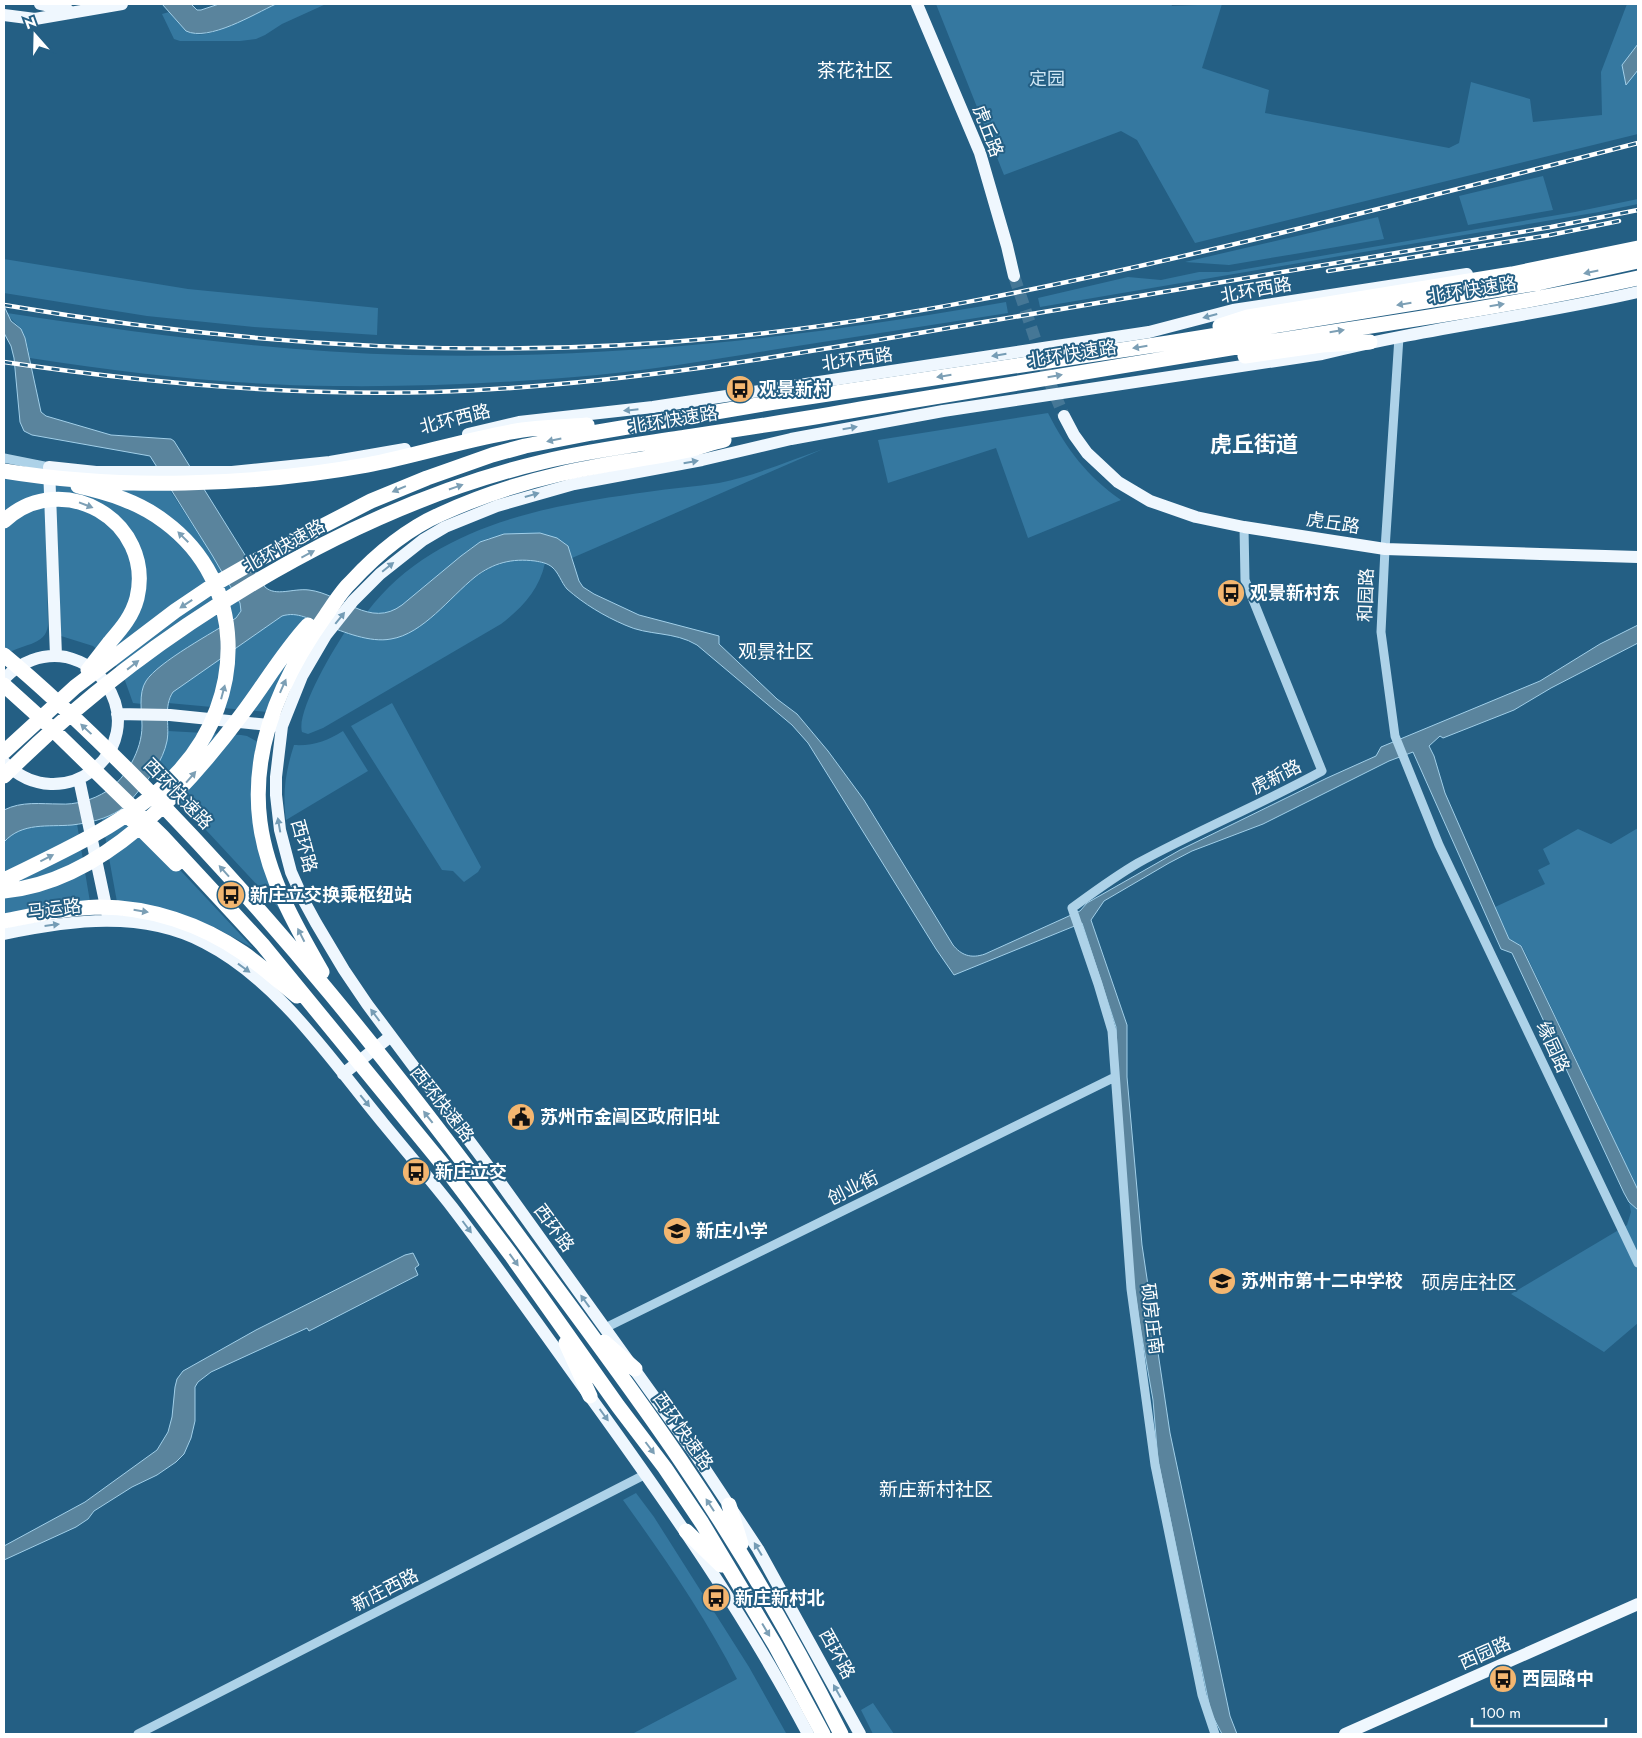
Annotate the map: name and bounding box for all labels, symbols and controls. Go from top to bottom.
north arrow [10,10,60,60]
text: N [22,11,39,34]
district label: 茶花社区 [817,57,893,84]
park label: 定园 [1029,66,1065,92]
street label: 虎丘路 [966,101,1010,161]
one-way arrow [1583,268,1598,276]
street label: 北环快速路 [1426,270,1518,310]
street label: 北环西路 [1218,271,1294,309]
one-way arrow [1395,300,1411,308]
one-way arrow [1490,301,1506,309]
one-way arrow [1203,312,1218,320]
one-way arrow [1329,327,1345,335]
street label: 北环快速路 [1026,334,1118,374]
street label: 北环西路 [820,341,894,377]
one-way arrow [1131,343,1147,351]
one-way arrow [991,352,1007,360]
one-way arrow [1048,372,1064,380]
one-way arrow [936,373,952,381]
bus stop icon: 观景新村 [725,374,755,404]
place label: 观景新村 [759,376,831,402]
street label: 北环西路 [417,398,493,440]
street label: 北环快速路 [627,400,719,440]
one-way arrow [622,406,638,414]
one-way arrow [842,424,858,432]
district label: 虎丘街道 [1210,428,1298,460]
one-way arrow [547,436,562,444]
one-way arrow [683,457,699,465]
one-way arrow [449,483,464,490]
one-way arrow [392,485,406,493]
one-way arrow [525,491,540,499]
one-way arrow [79,501,94,509]
street label: 虎丘路 [1304,506,1362,540]
street label: 北环快速路 [238,513,330,579]
one-way arrow [177,531,189,543]
one-way arrow [302,549,315,558]
one-way arrow [381,561,394,572]
street label: 和园路 [1352,568,1380,622]
bus stop icon: 观景新村东 [1216,578,1246,608]
place label: 观景新村东 [1250,580,1340,606]
one-way arrow [179,599,192,609]
one-way arrow [334,612,345,625]
district label: 观景社区 [738,638,814,665]
one-way arrow [126,659,139,670]
one-way arrow [280,679,288,693]
one-way arrow [219,684,227,699]
one-way arrow [81,723,93,735]
street label: 西环快速路 [137,753,219,835]
street label: 虎新路 [1246,753,1306,801]
one-way arrow [185,771,196,784]
one-way arrow [275,817,283,833]
street label: 西环路 [284,817,324,875]
one-way arrow [40,854,55,862]
one-way arrow [218,865,230,877]
bus stop icon: 新庄立交换乘枢纽站 [216,880,246,910]
place label: 新庄立交换乘枢纽站 [250,882,412,908]
street label: 马运路 [26,893,82,925]
one-way arrow [133,908,149,916]
one-way arrow [44,921,60,929]
one-way arrow [297,928,305,942]
one-way arrow [237,963,251,973]
one-way arrow [370,1008,380,1022]
street label: 缘园路 [1530,1017,1576,1077]
street label: 西环快速路 [404,1061,480,1147]
one-way arrow [359,1094,370,1107]
public building icon: 苏州市金阊区政府旧址 [506,1102,536,1132]
place label: 苏州市金阊区政府旧址 [540,1104,720,1130]
one-way arrow [423,1111,434,1124]
bus stop icon: 新庄立交 [401,1157,431,1187]
place label: 新庄立交 [435,1159,507,1185]
street label: 创业街 [823,1164,883,1212]
street label: 西环路 [528,1199,580,1257]
school or university icon: 新庄小学 [662,1216,692,1246]
place label: 新庄小学 [696,1218,768,1244]
one-way arrow [462,1220,472,1234]
one-way arrow [509,1253,519,1267]
school or university icon: 苏州市第十二中学校 [1207,1266,1237,1296]
place label: 苏州市第十二中学校 [1241,1268,1403,1294]
district label: 硕房庄社区 [1421,1269,1517,1296]
street label: 硕房庄南 [1135,1282,1169,1356]
one-way arrow [580,1294,590,1308]
street label: 西环快速路 [647,1387,719,1475]
one-way arrow [599,1408,609,1422]
one-way arrow [645,1441,656,1454]
district label: 新庄新村社区 [879,1476,993,1503]
one-way arrow [705,1498,715,1511]
one-way arrow [753,1543,762,1556]
street label: 新庄西路 [347,1562,423,1618]
bus stop icon: 新庄新村北 [701,1583,731,1613]
place label: 新庄新村北 [735,1585,825,1611]
one-way arrow [761,1623,770,1636]
street label: 西环路 [813,1624,861,1684]
street label: 西园路 [1455,1630,1515,1676]
bus stop icon: 西园路中 [1488,1664,1518,1694]
place label: 西园路中 [1522,1666,1594,1692]
one-way arrow [833,1684,841,1699]
scale bar [1472,1696,1606,1728]
text: 100 m [1480,1702,1521,1724]

